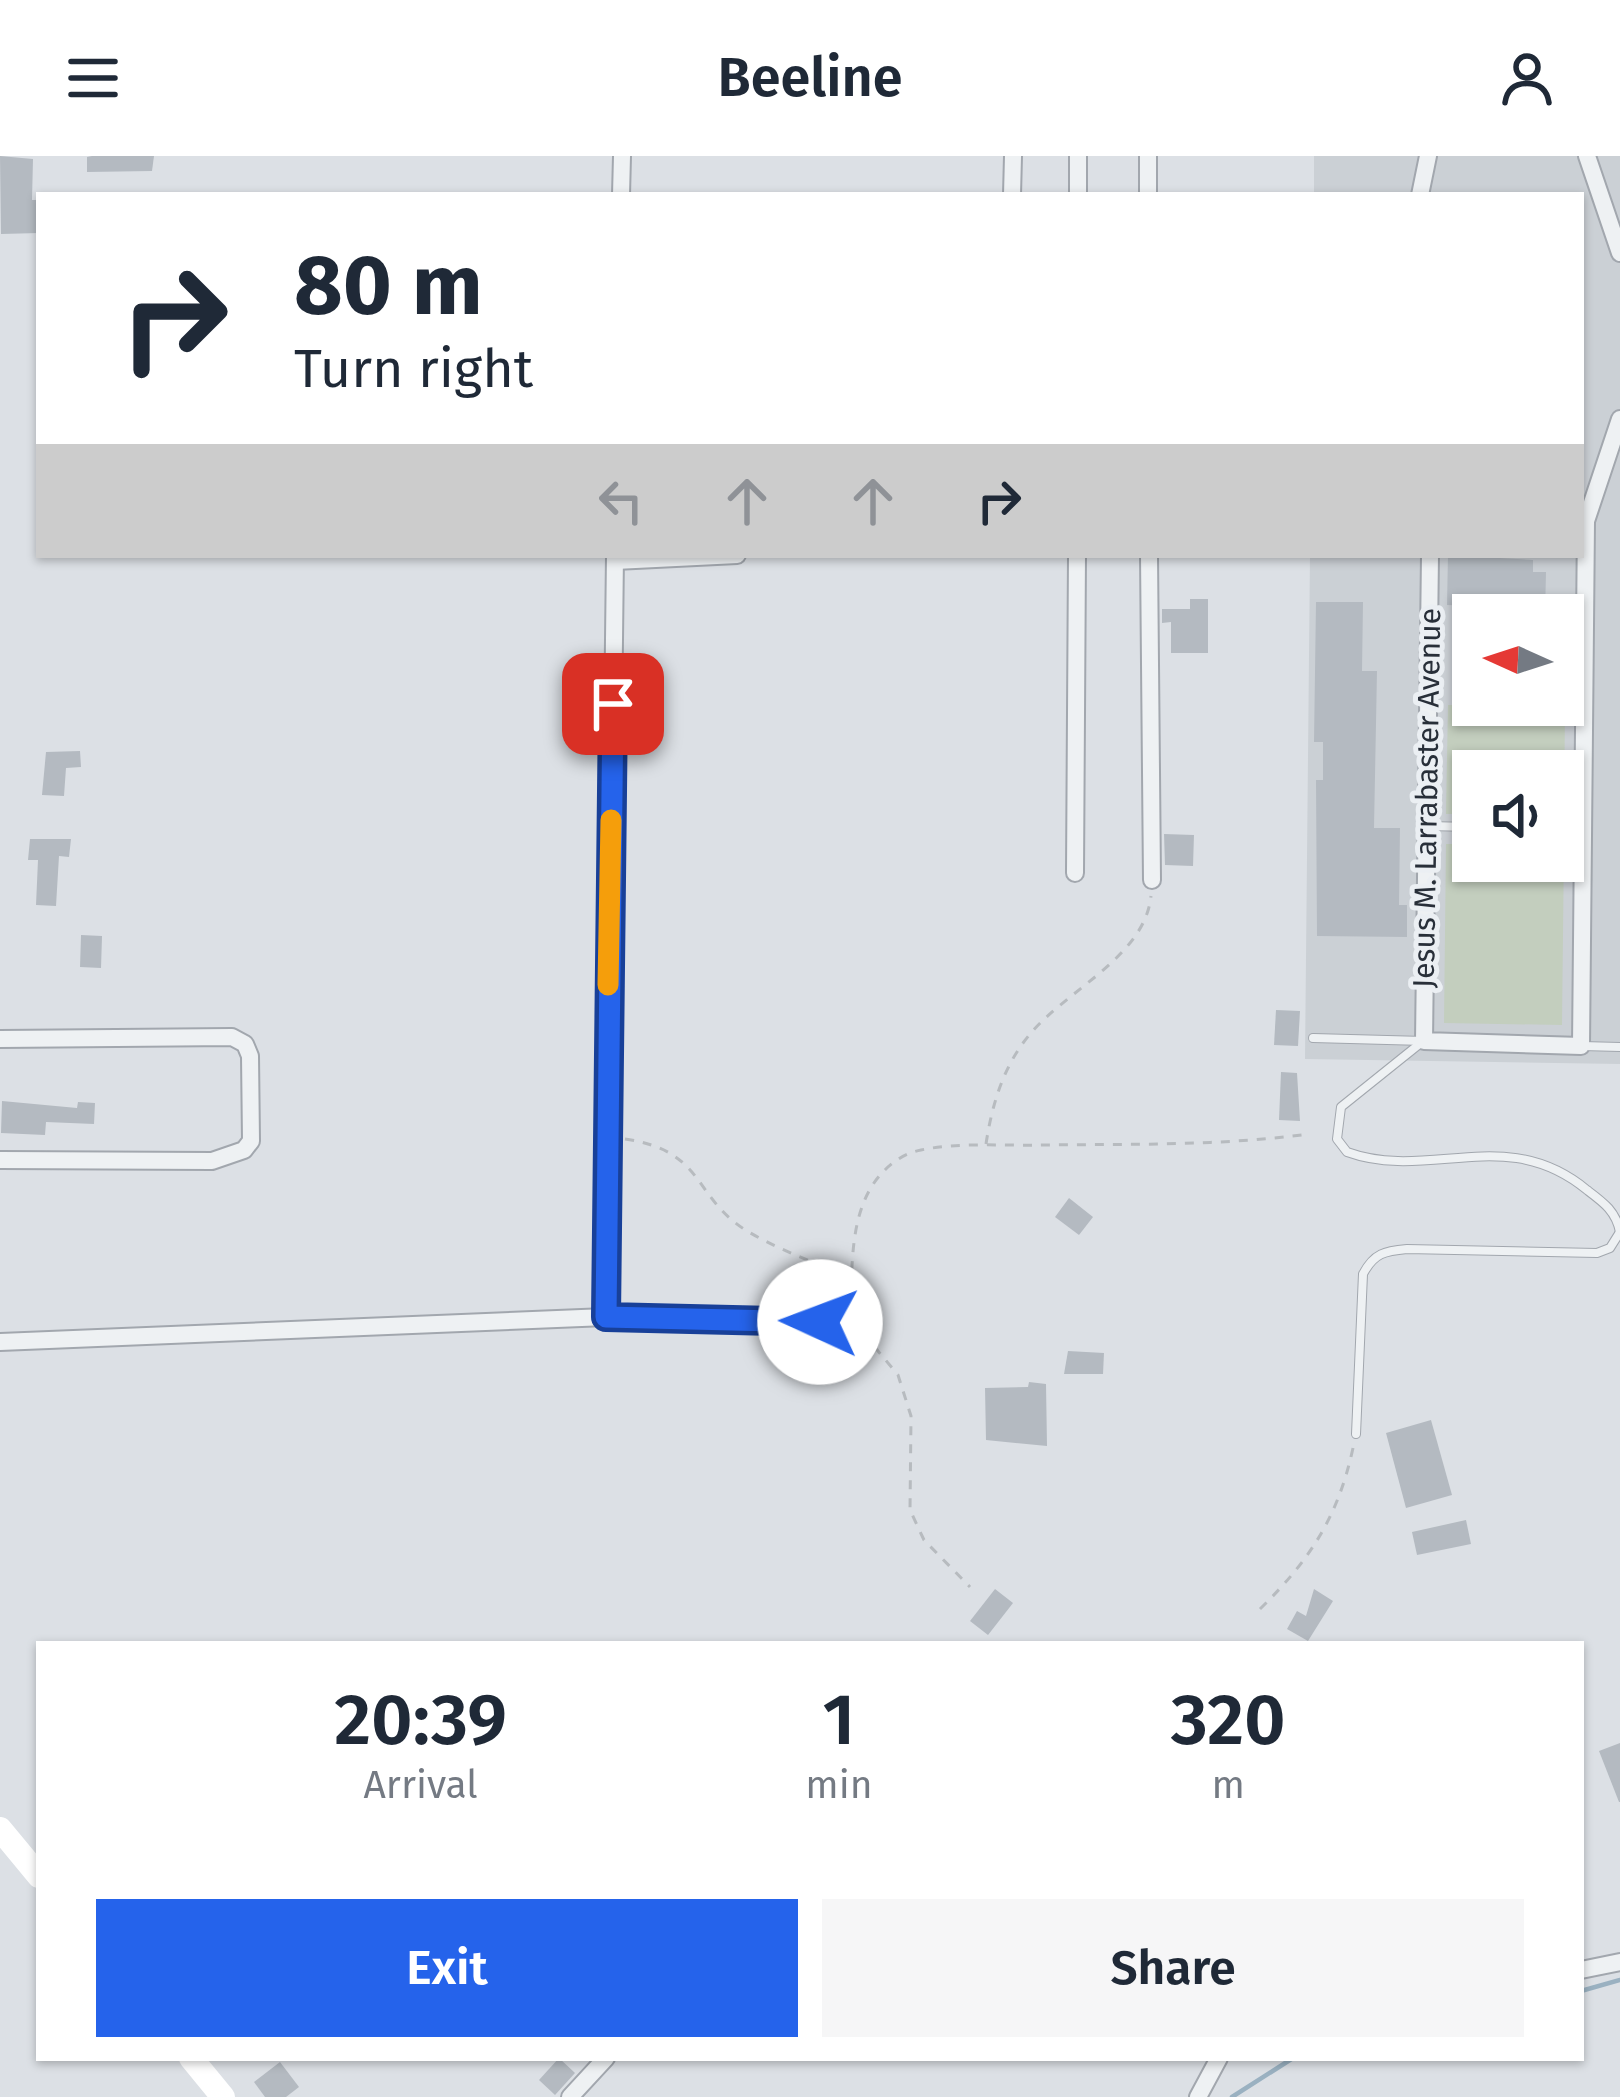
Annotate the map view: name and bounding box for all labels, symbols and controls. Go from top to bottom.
icon: menu [60,45,126,111]
icon: person [1494,45,1560,111]
text: Beeline [718,46,902,110]
text: 80 m [294,235,483,336]
icon: right [96,240,252,396]
text: Turn right [294,337,533,401]
icon: left [588,468,654,534]
icon: ahead [714,468,780,534]
icon: ahead [840,468,906,534]
icon: right [966,468,1032,534]
north arrow [1452,594,1584,726]
map controls [1452,594,1584,882]
street label: Jesus M. Larrabaster Avenue [1406,608,1448,988]
pin [562,653,664,755]
icon: arrive [580,671,646,737]
button: sound [1452,750,1584,882]
position arrow [757,1259,883,1385]
text: 20:39 [334,1677,507,1763]
text: 1 [823,1677,855,1763]
text: 320 [1171,1677,1286,1763]
text: Arrival [364,1762,478,1808]
text: min [805,1762,873,1808]
text: m [1212,1762,1245,1808]
button: Exit [96,1899,798,2037]
button: Share [822,1899,1524,2037]

